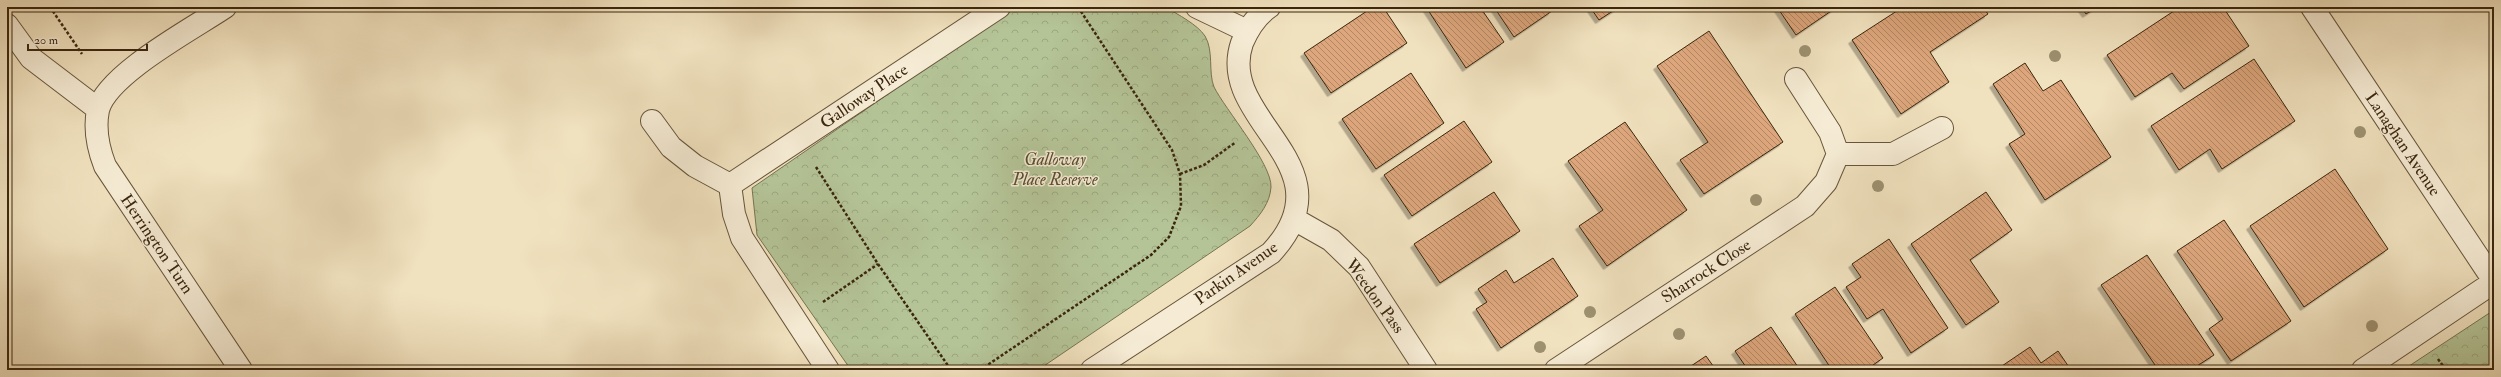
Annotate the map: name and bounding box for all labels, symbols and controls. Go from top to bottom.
scale bar [28,26,147,52]
text: 20 m [34,33,59,48]
street label: Galloway Place [816,59,913,134]
street label: Lanaghan Avenue [2360,88,2446,200]
park label: Galloway Place Reserve [1011,149,1098,190]
street label: Herrington Turn [116,190,198,298]
street label: Sharrock Close [1657,234,1755,308]
street label: Parkin Avenue [1190,237,1282,309]
street label: Weedon Pass [1340,254,1409,338]

